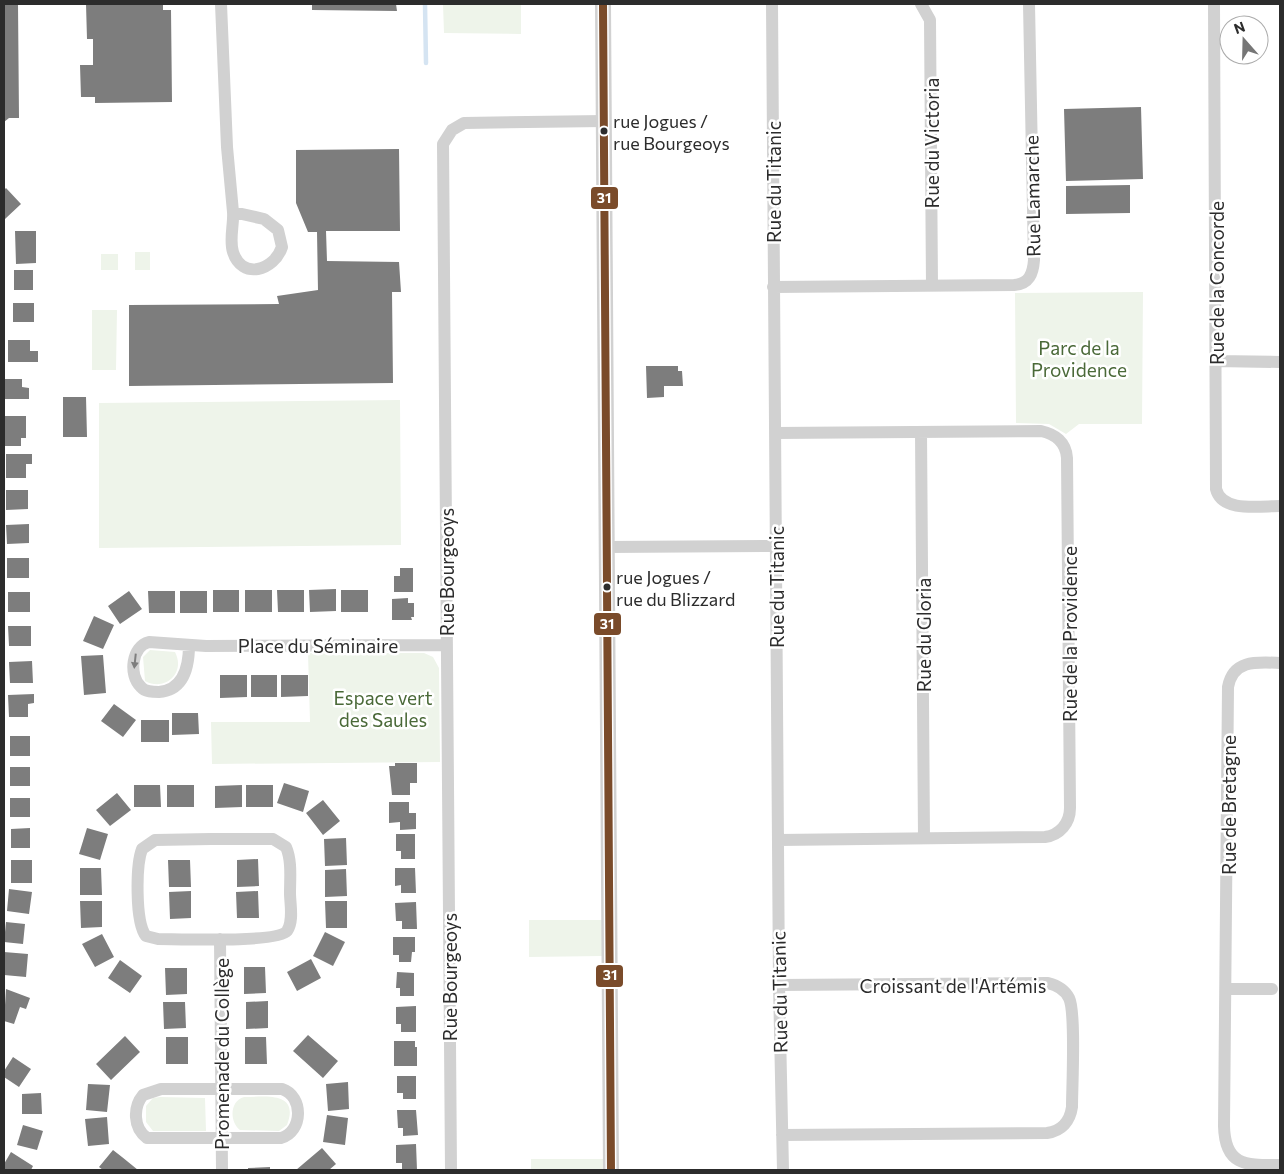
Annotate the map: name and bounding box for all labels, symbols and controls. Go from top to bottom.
north arrow [1219,15,1269,65]
text: N [1232,18,1247,37]
street label: Rue du Victoria [920,78,943,208]
place label: rue Jogues / rue Bourgeoys [613,110,730,154]
street label: Rue du Titanic [762,121,785,243]
marker: rue Jogues / rue Bourgeoys [599,126,609,136]
street label: Rue Lamarche [1019,135,1045,257]
line badge: 31 [590,186,619,210]
text: 31 [597,189,611,206]
street label: Rue de la Concorde [1205,201,1228,365]
park label: Parc de la Providence [1031,336,1127,381]
street label: Rue Bourgeoys [435,508,458,636]
street label: Rue du Titanic [765,526,788,648]
street label: Rue de la Providence [1058,546,1081,722]
place label: rue Jogues / rue du Blizzard [616,566,735,610]
street label: Rue du Gloria [912,578,935,692]
marker: rue Jogues / rue du Blizzard [602,582,612,592]
line badge: 31 [593,612,622,636]
text: 31 [600,615,614,632]
street label: Place du Séminaire [238,634,398,657]
one-way arrow [131,653,139,669]
park label: Espace vert des Saules [334,686,433,731]
street label: Rue de Bretagne [1217,735,1240,875]
street label: Rue Bourgeoys [438,913,461,1041]
street label: Rue du Titanic [766,931,792,1053]
street label: Promenade du Collège [210,958,233,1150]
line badge: 31 [595,964,624,988]
text: 31 [603,966,617,983]
street label: Croissant de l'Artémis [860,974,1046,997]

